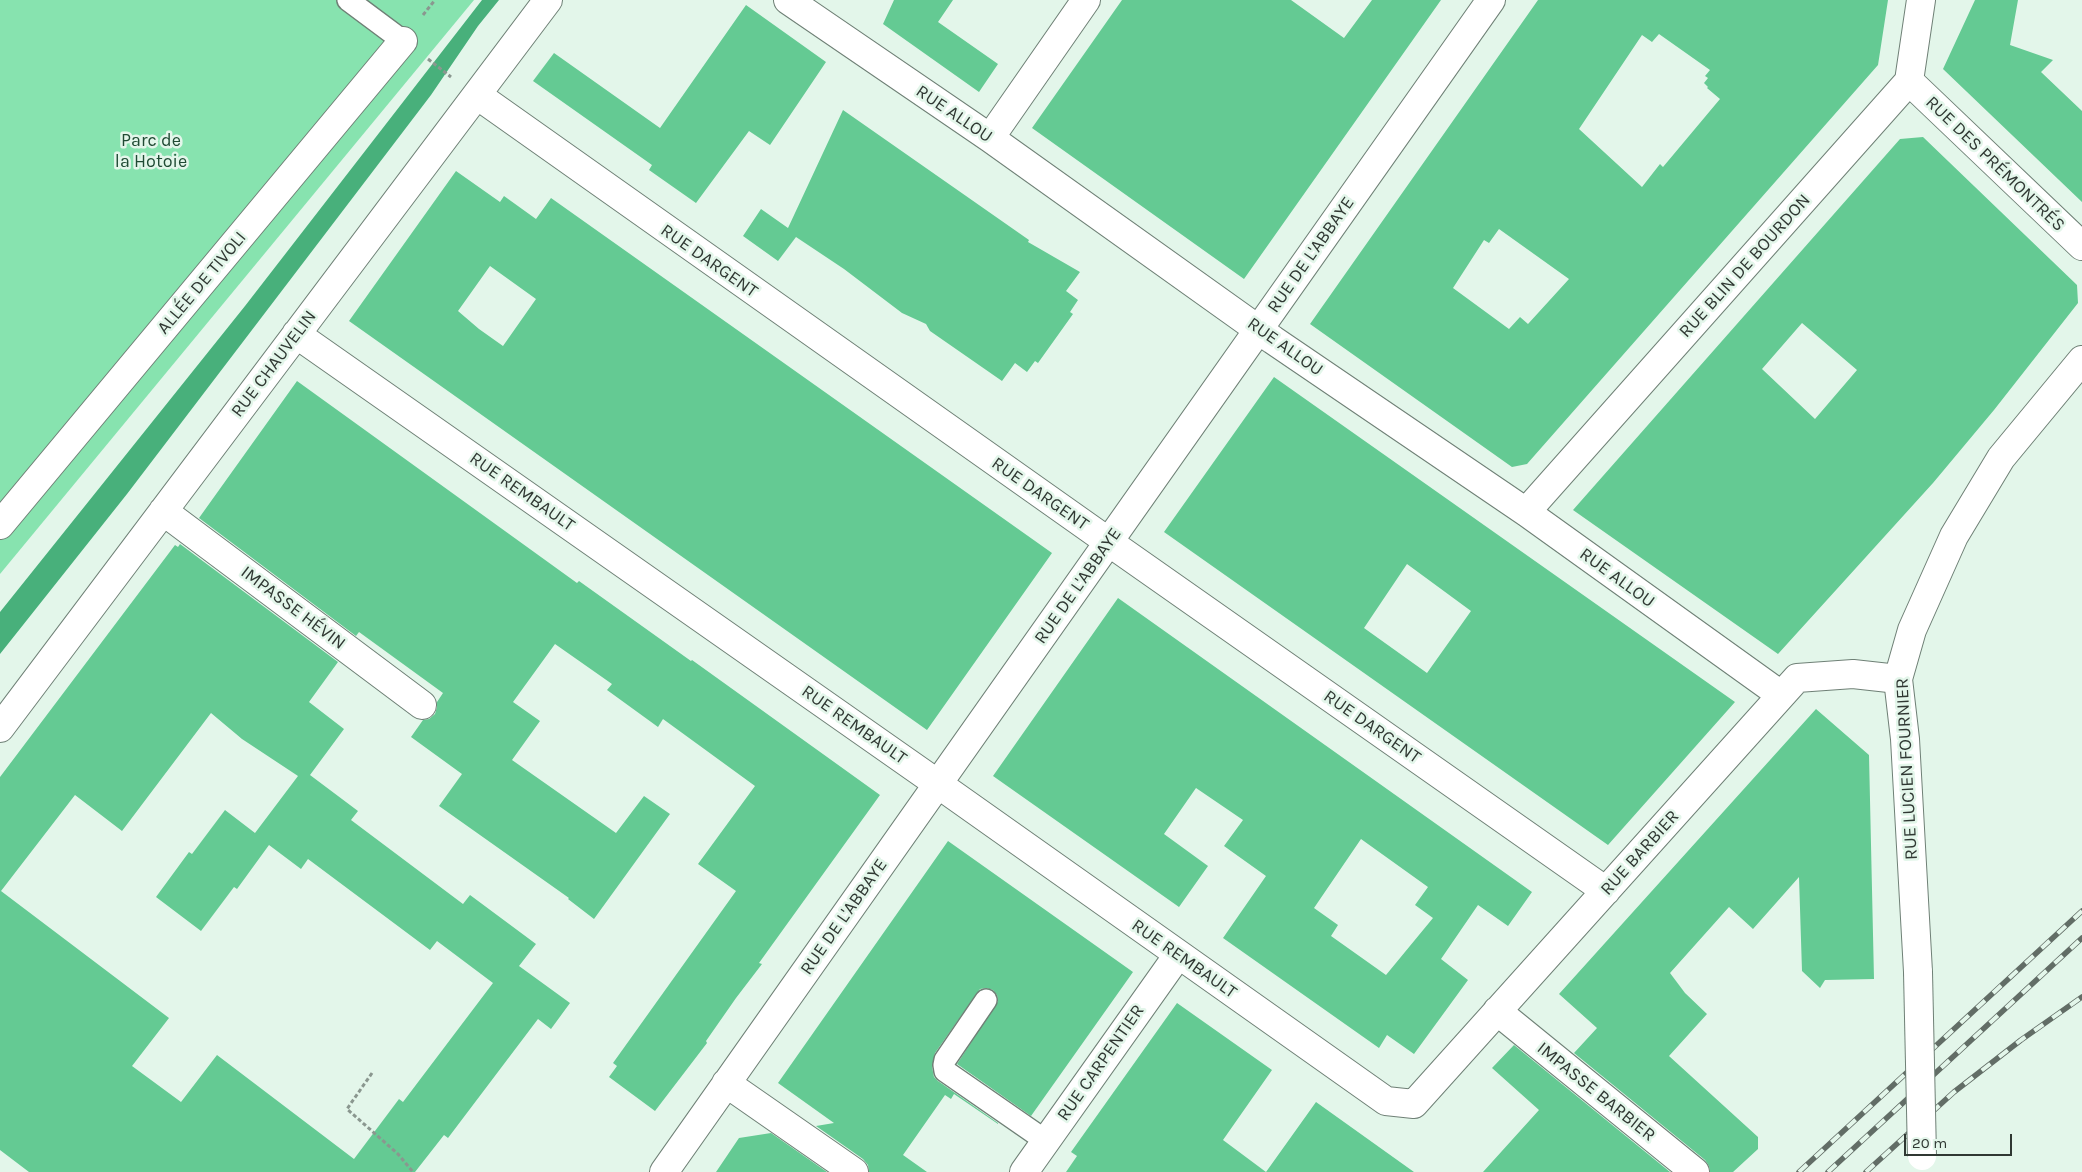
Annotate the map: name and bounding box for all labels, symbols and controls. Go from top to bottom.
street label: RUE ALLOU [912,81,996,147]
street label: RUE DES PRÉMONTRÉS [1921,92,2069,236]
park label: Parc de la Hotoie [115,130,187,172]
street label: RUE BLIN DE BOURDON [1675,190,1815,342]
street label: RUE DE L'ABBAYE [1263,193,1359,317]
street label: RUE DARGENT [656,220,762,302]
street label: ALLÉE DE TIVOLI [153,227,251,339]
street label: RUE CHAUVELIN [227,306,321,422]
street label: RUE ALLOU [1243,313,1327,381]
street label: RUE REMBAULT [465,448,579,536]
street label: RUE DARGENT [987,453,1093,535]
street label: RUE DE L'ABBAYE [1030,524,1126,648]
street label: RUE ALLOU [1575,543,1659,613]
street label: IMPASSE HÉVIN [236,562,350,654]
street label: RUE LUCIEN FOURNIER [1891,677,1923,861]
street label: RUE REMBAULT [797,681,911,769]
street label: RUE DARGENT [1319,686,1425,768]
street label: RUE BARBIER [1596,806,1684,900]
street label: RUE DE L'ABBAYE [796,855,892,979]
street label: RUE REMBAULT [1127,915,1241,1003]
street label: RUE CARPENTIER [1053,1001,1149,1125]
street label: IMPASSE BARBIER [1532,1038,1660,1146]
scale bar [1907,1124,2014,1156]
text: 20 m [1912,1134,1947,1152]

